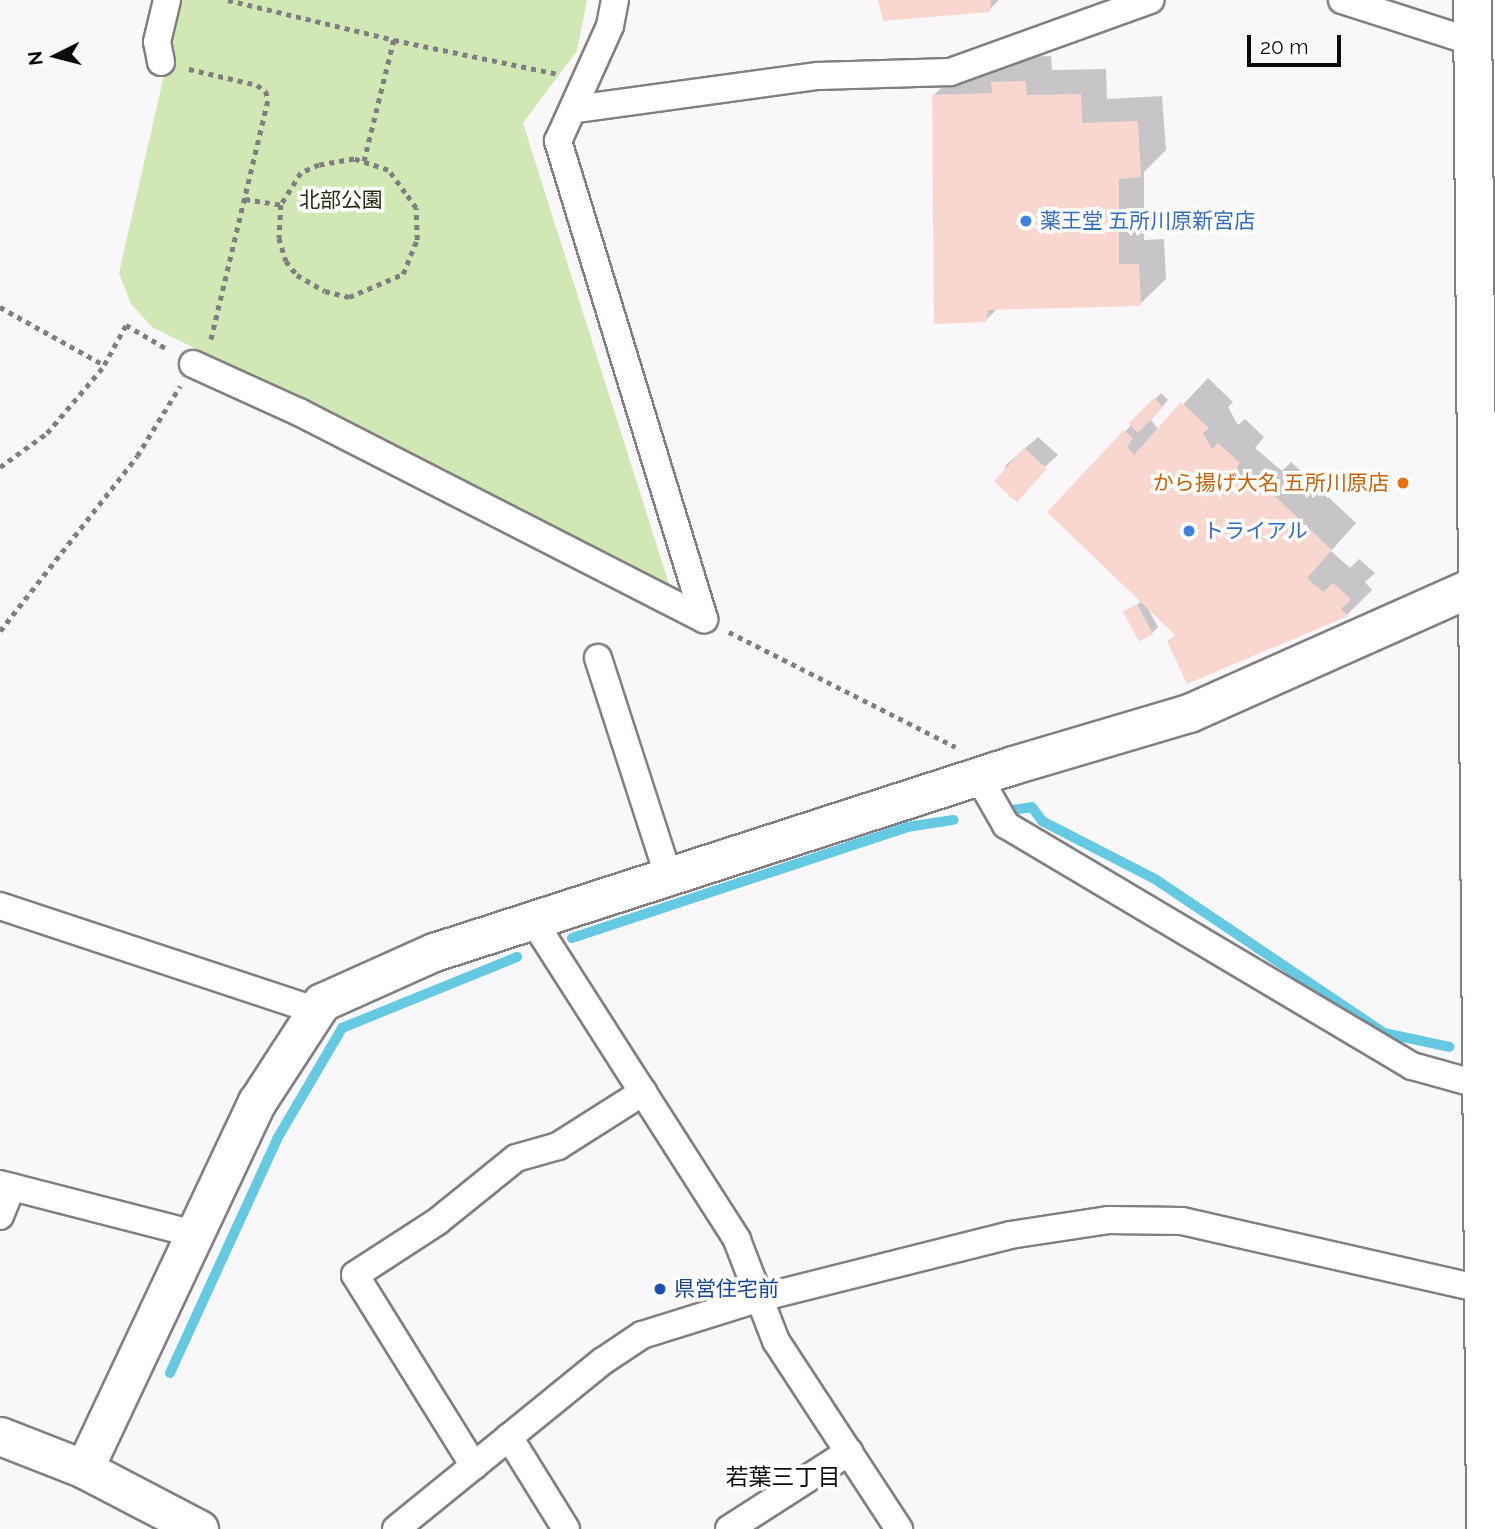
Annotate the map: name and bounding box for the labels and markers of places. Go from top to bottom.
place label: 薬王堂 五所川原新宮店 [1040,208,1255,234]
marker: 薬王堂 五所川原新宮店 [1018,213,1034,229]
place label: から揚げ大名 五所川原店 [1153,470,1389,496]
marker: から揚げ大名 五所川原店 [1395,475,1411,491]
place label: トライアル [1203,518,1308,544]
marker: トライアル [1181,523,1197,539]
place label: 県営住宅前 [674,1276,779,1302]
marker: 県営住宅前 [652,1281,668,1297]

